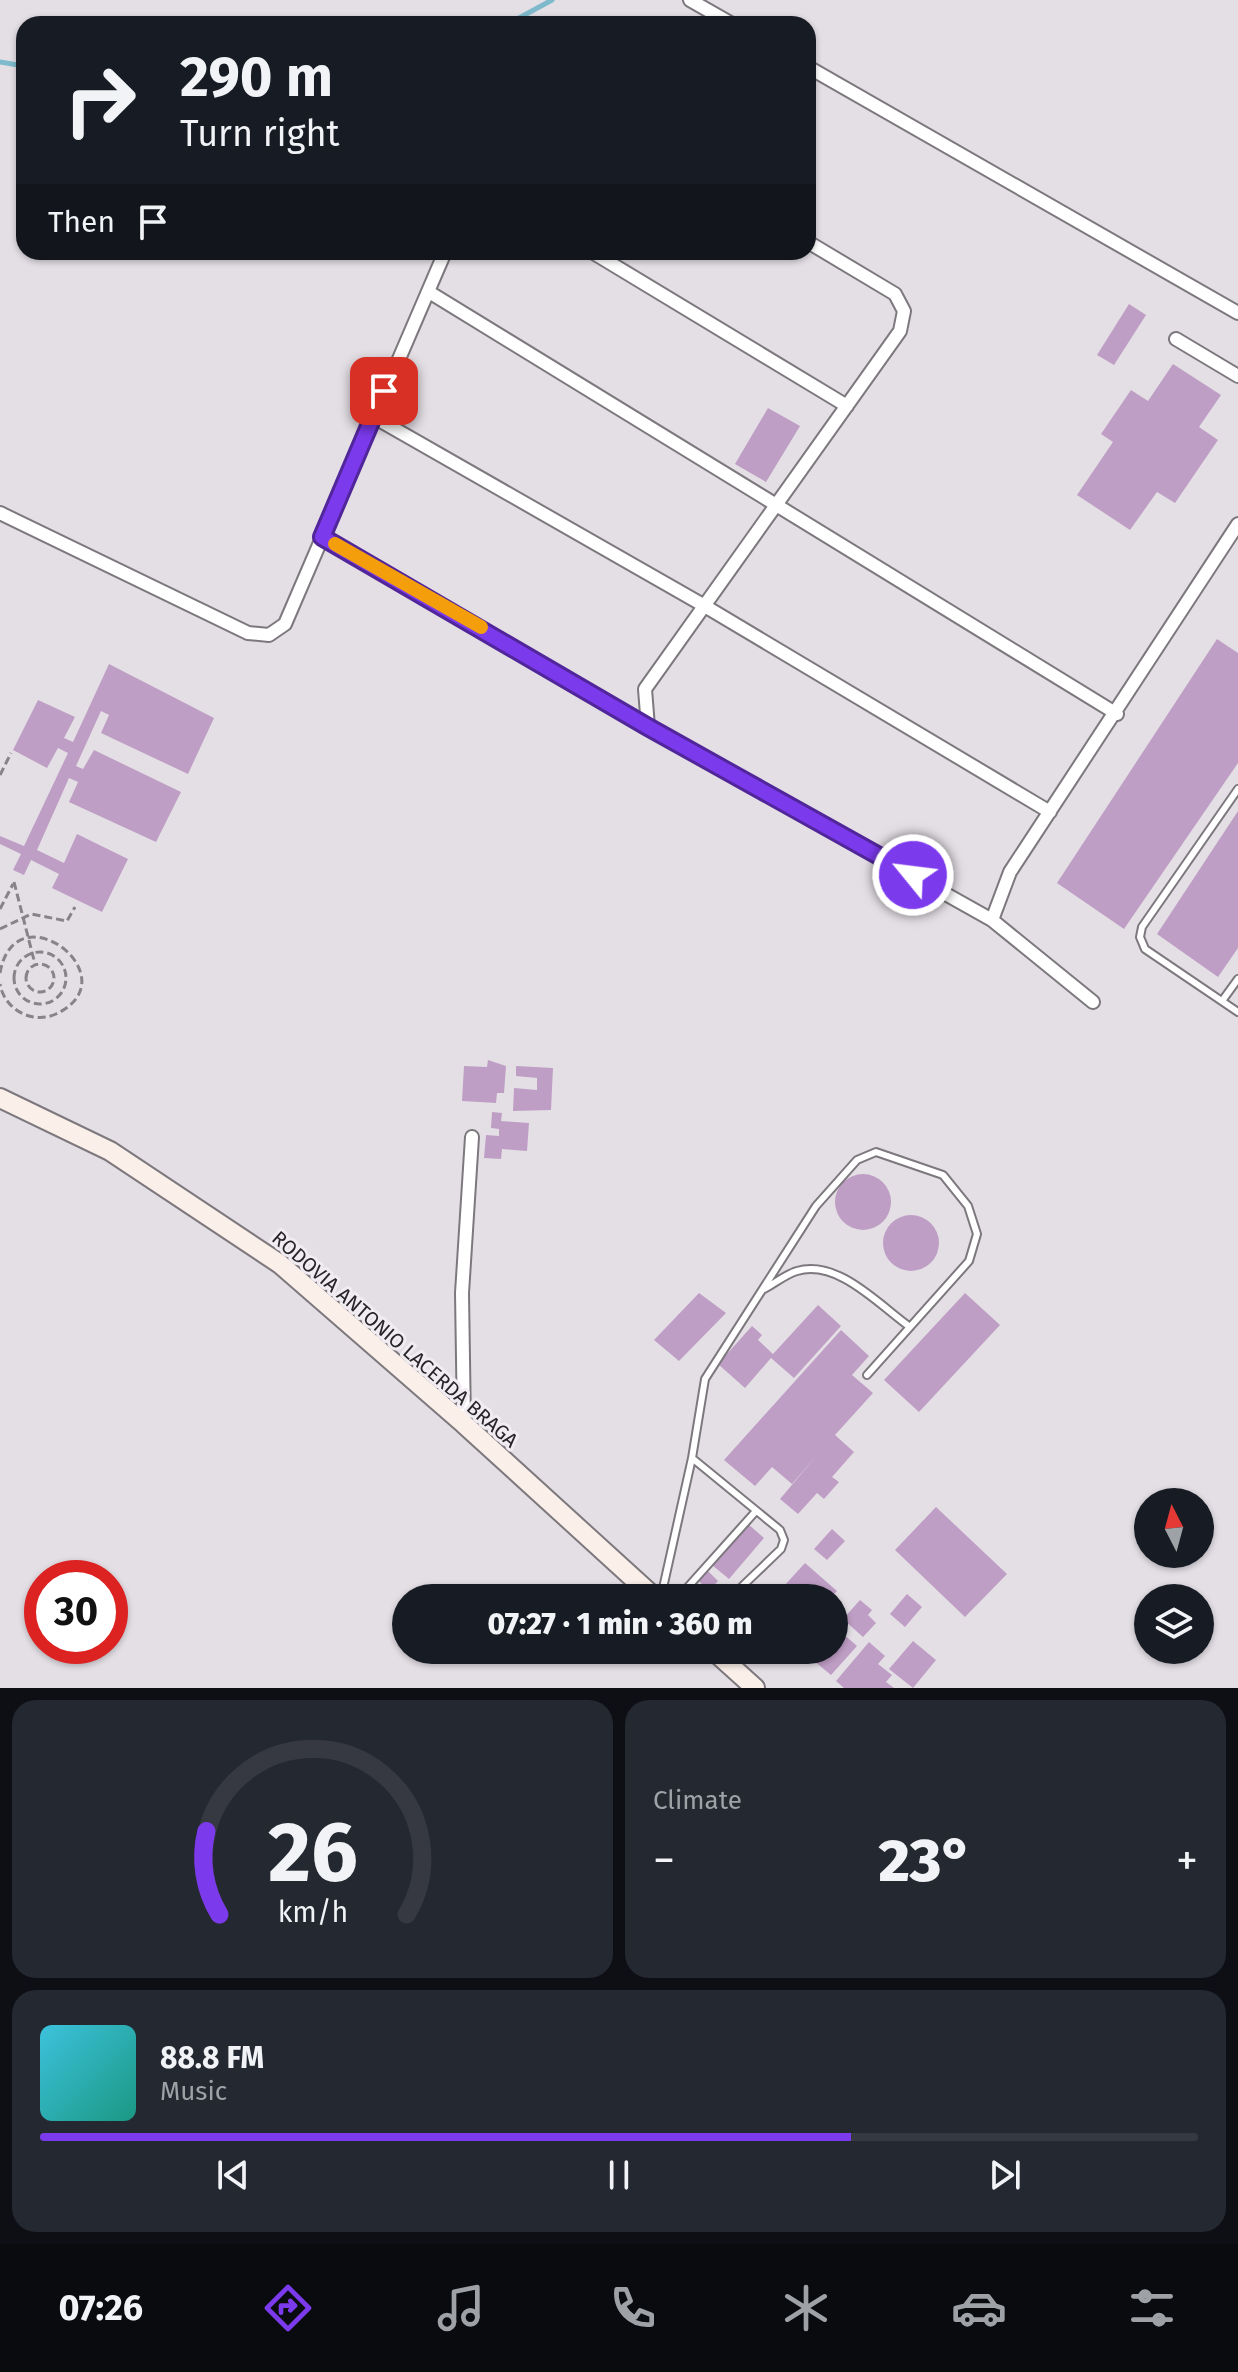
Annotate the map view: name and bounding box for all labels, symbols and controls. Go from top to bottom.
text: 290 m [180,44,333,111]
icon: right [48,48,152,152]
text: Turn right [180,112,340,156]
icon: arrive [131,200,175,244]
text: Then [48,204,115,240]
pin [350,357,418,425]
icon: arrive [362,369,406,413]
position arrow [871,833,955,917]
street label: RODOVIA ANTONIO LACERDA BRAGA [267,1226,523,1453]
north arrow [1134,1488,1214,1568]
map controls [1134,1488,1214,1664]
speed limit sign: 30 [24,1560,128,1664]
button: layers [1134,1584,1214,1664]
text: 07:27 · 1 min · 360 m [488,1606,752,1642]
text: Climate [653,1785,742,1816]
text: 26 [268,1803,357,1903]
text: 23° [879,1825,972,1897]
text: − [653,1834,675,1887]
text: + [1176,1834,1198,1887]
text: km/h [277,1895,348,1930]
text: 88.8 FM [160,2040,264,2076]
text: Music [160,2076,227,2107]
icon: previous [211,2153,255,2197]
icon: pause [597,2153,641,2197]
icon: next [983,2153,1027,2197]
icon: directions [260,2280,316,2336]
icon: music [433,2280,489,2336]
icon: phone [605,2280,661,2336]
icon: climate [778,2280,834,2336]
icon: car [951,2280,1007,2336]
icon: filters [1124,2280,1180,2336]
text: 07:26 [58,2286,143,2330]

